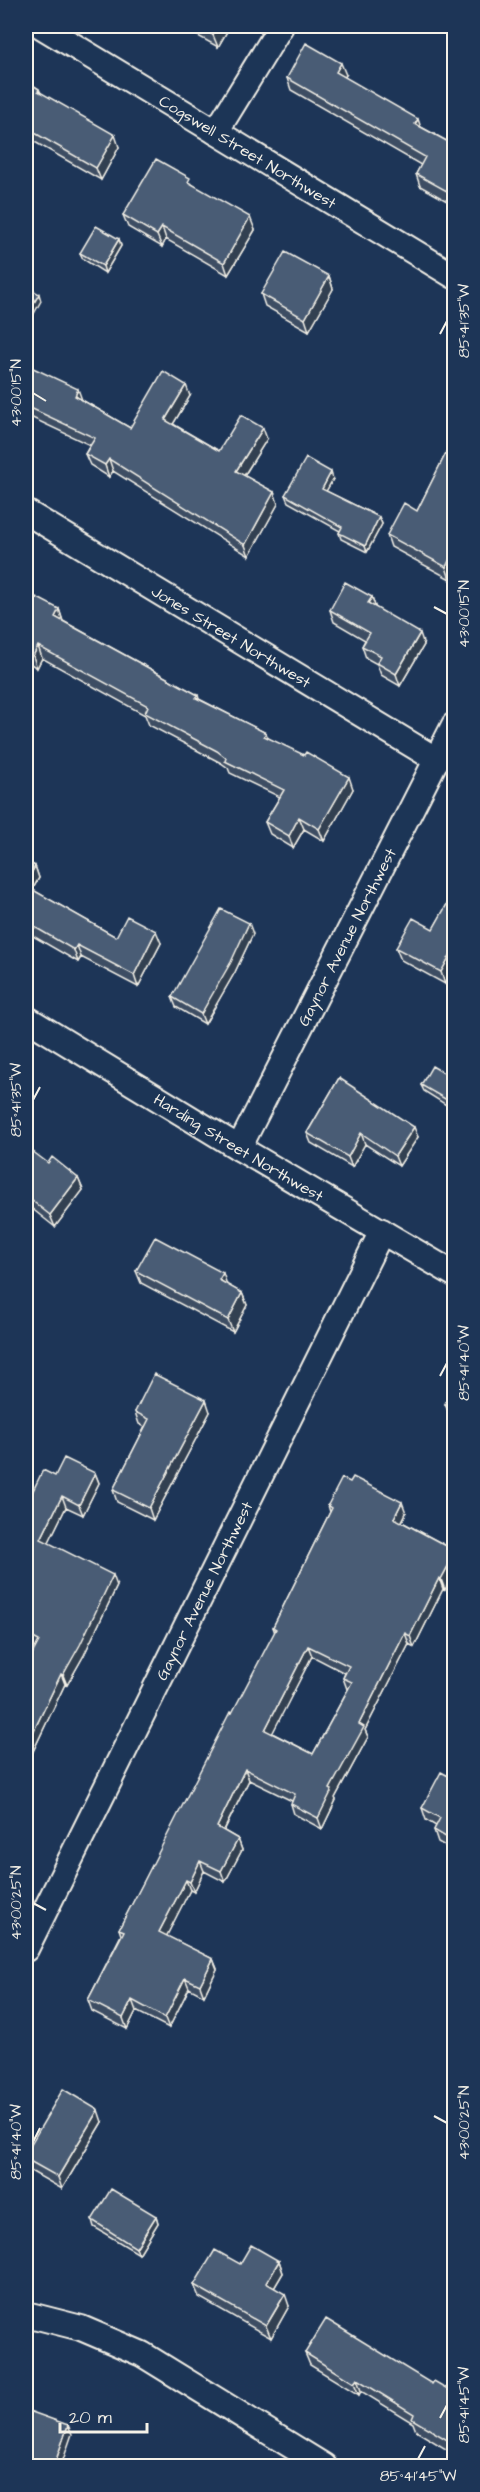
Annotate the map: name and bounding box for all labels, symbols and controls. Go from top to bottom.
street label: Cogswell Street Northwest [155,90,341,215]
text: 85°41'35"W [454,284,475,358]
text: 43°00'15"N [6,359,27,427]
street label: Jones Street Northwest [147,580,315,694]
text: 43°00'15"N [454,580,475,648]
street label: Gaynor Avenue Northwest [293,844,402,1030]
text: 85°41'35"W [6,1063,27,1137]
street label: Harding Street Northwest [149,1089,328,1207]
text: 85°41'40"W [454,1325,475,1401]
street label: Gaynor Avenue Northwest [151,1497,258,1684]
text: 43°00'25"N [6,1866,27,1940]
text: 43°00'25"N [454,2086,475,2160]
text: 85°41'40"W [6,2104,27,2180]
text: 85°41'45"W [454,2367,475,2443]
scale bar [60,2396,147,2434]
text: 20 m [69,2405,112,2430]
text: 85°41'45"W [380,2466,456,2487]

